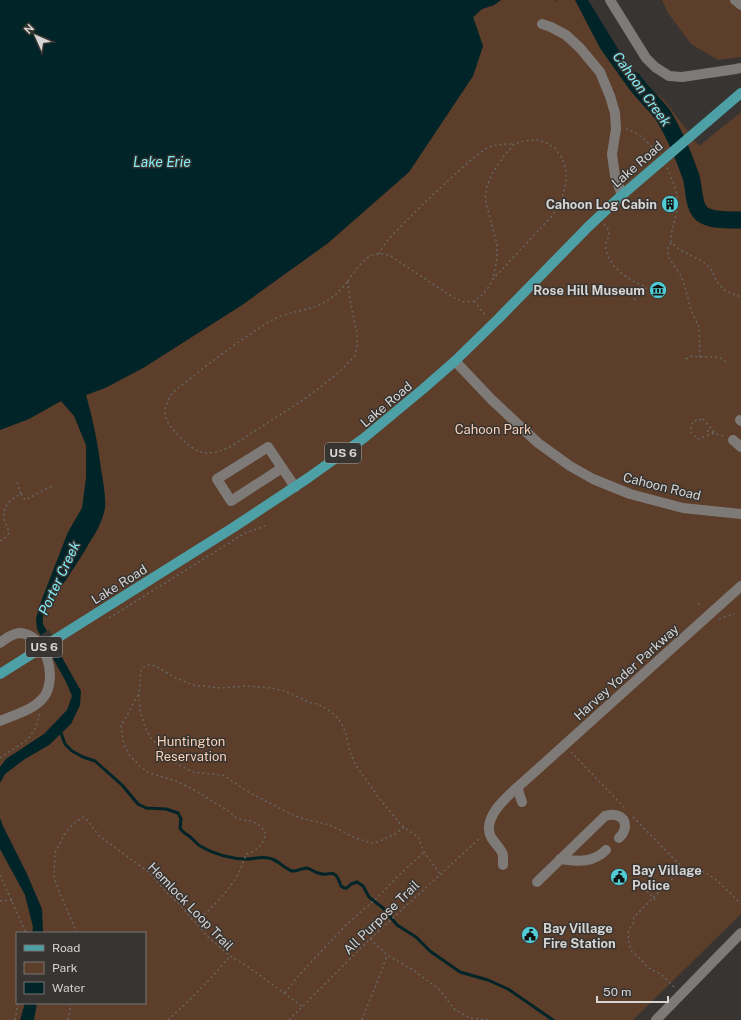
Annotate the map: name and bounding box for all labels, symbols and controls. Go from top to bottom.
north arrow [16,16,56,56]
text: N [22,22,36,36]
water label: Cahoon Creek [610,49,675,130]
street label: Lake Road [609,138,666,191]
water label: Lake Erie [133,154,191,170]
building icon: Cahoon Log Cabin [660,194,680,214]
place label: Cahoon Log Cabin [546,197,657,212]
museum icon: Rose Hill Museum [648,280,668,300]
place label: Rose Hill Museum [533,283,645,298]
street label: Lake Road [357,378,415,430]
park label: Cahoon Park [455,422,531,437]
road number: US 6 [325,443,361,463]
street label: Cahoon Road [621,470,702,503]
water label: Porter Creek [35,538,83,618]
street label: Lake Road [89,561,150,607]
street label: Harvey Yoder Parkway [571,621,682,723]
road number: US 6 [26,637,62,657]
park label: Huntington Reservation [155,734,227,764]
street label: Hemlock Loop Trail [145,859,236,953]
place label: Bay Village Police [632,863,702,893]
public building icon: Bay Village Police [609,867,629,887]
street label: All Purpose Trail [340,877,422,957]
place label: Bay Village Fire Station [543,921,616,951]
public building icon: Bay Village Fire Station [520,925,540,945]
legend [16,932,146,1004]
text: Road [52,941,80,955]
text: Park [52,961,78,975]
scale bar [597,978,668,1004]
text: Water [52,981,86,995]
text: 50 m [603,985,631,999]

